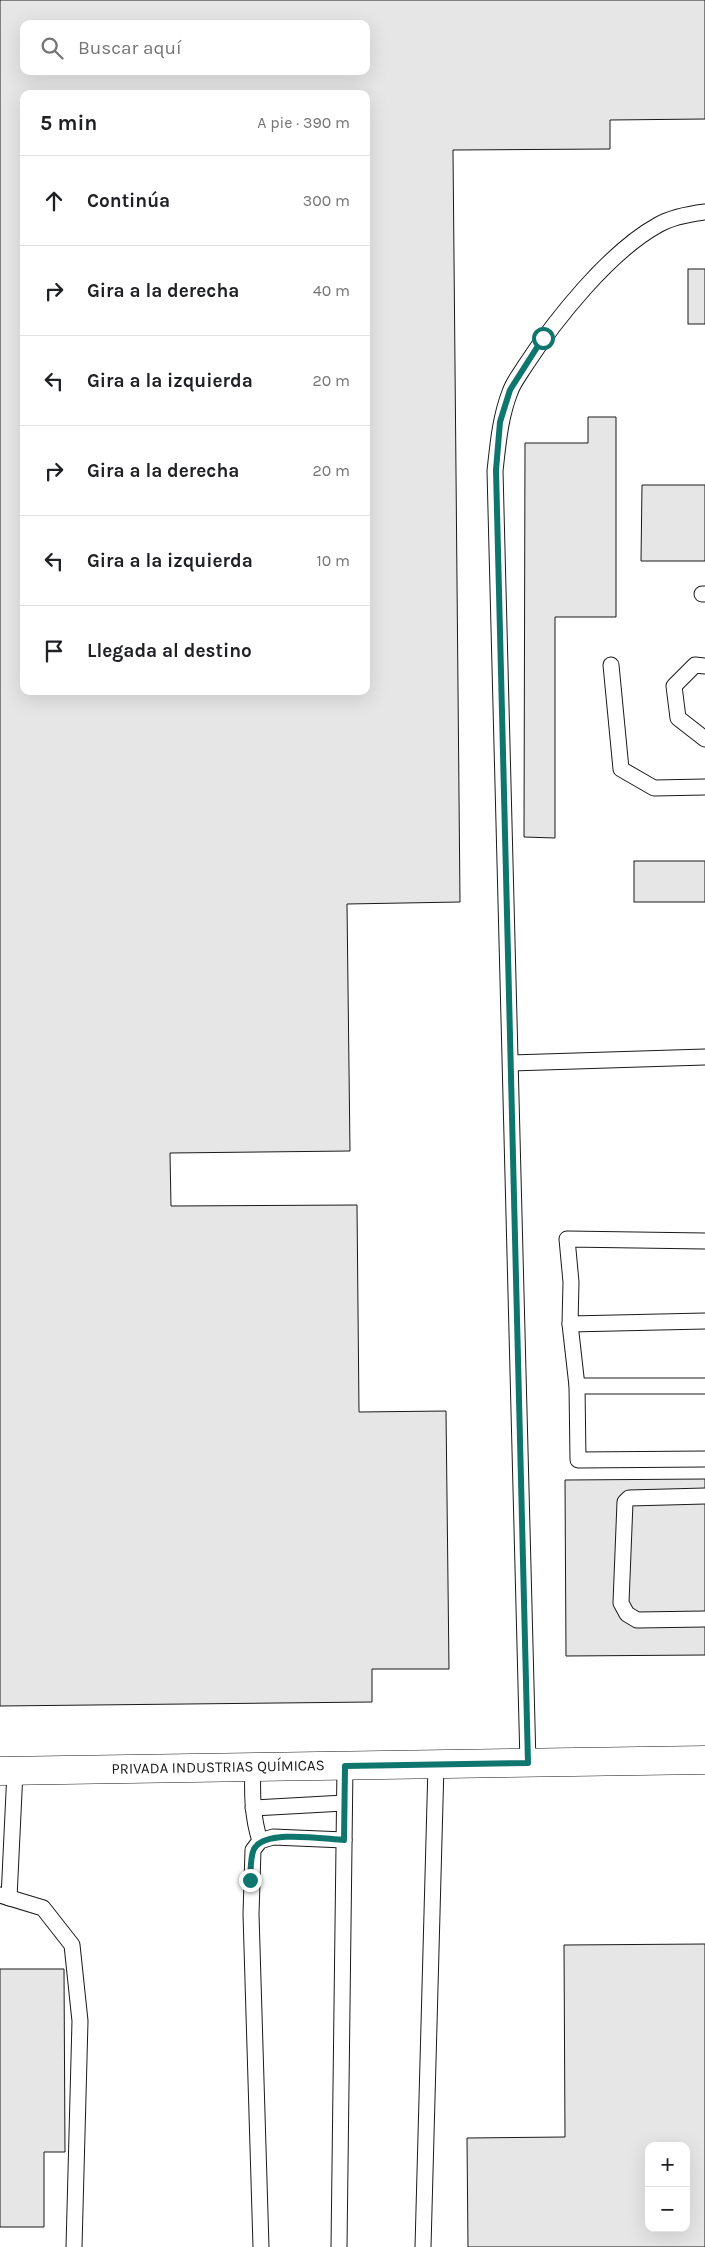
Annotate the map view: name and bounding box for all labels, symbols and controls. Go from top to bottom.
search box [20,20,370,75]
icon: search [38,34,66,62]
text: Buscar aquí [78,37,182,59]
text: 5 min [40,111,97,135]
text: A pie · 390 m [257,113,350,132]
icon: ahead [40,187,68,215]
text: Continúa [87,190,170,212]
text: 300 m [303,191,350,210]
icon: right [40,277,68,305]
text: Gira a la derecha [87,280,239,302]
text: 40 m [313,281,350,300]
route start [532,327,555,350]
icon: left [40,367,68,395]
text: Gira a la izquierda [87,370,253,392]
text: 20 m [312,371,350,390]
icon: right [40,457,68,485]
text: Gira a la derecha [87,460,239,482]
text: 20 m [312,461,350,480]
icon: left [40,547,68,575]
text: Gira a la izquierda [87,550,253,572]
text: 10 m [316,551,350,570]
icon: arrive [40,637,68,665]
text: Llegada al destino [87,640,252,662]
street label: PRIVADA INDUSTRIAS QUÍMICAS [111,1756,325,1778]
route end [239,1869,262,1892]
map controls [645,2142,690,2232]
button: + [645,2142,690,2187]
button: − [645,2187,690,2232]

